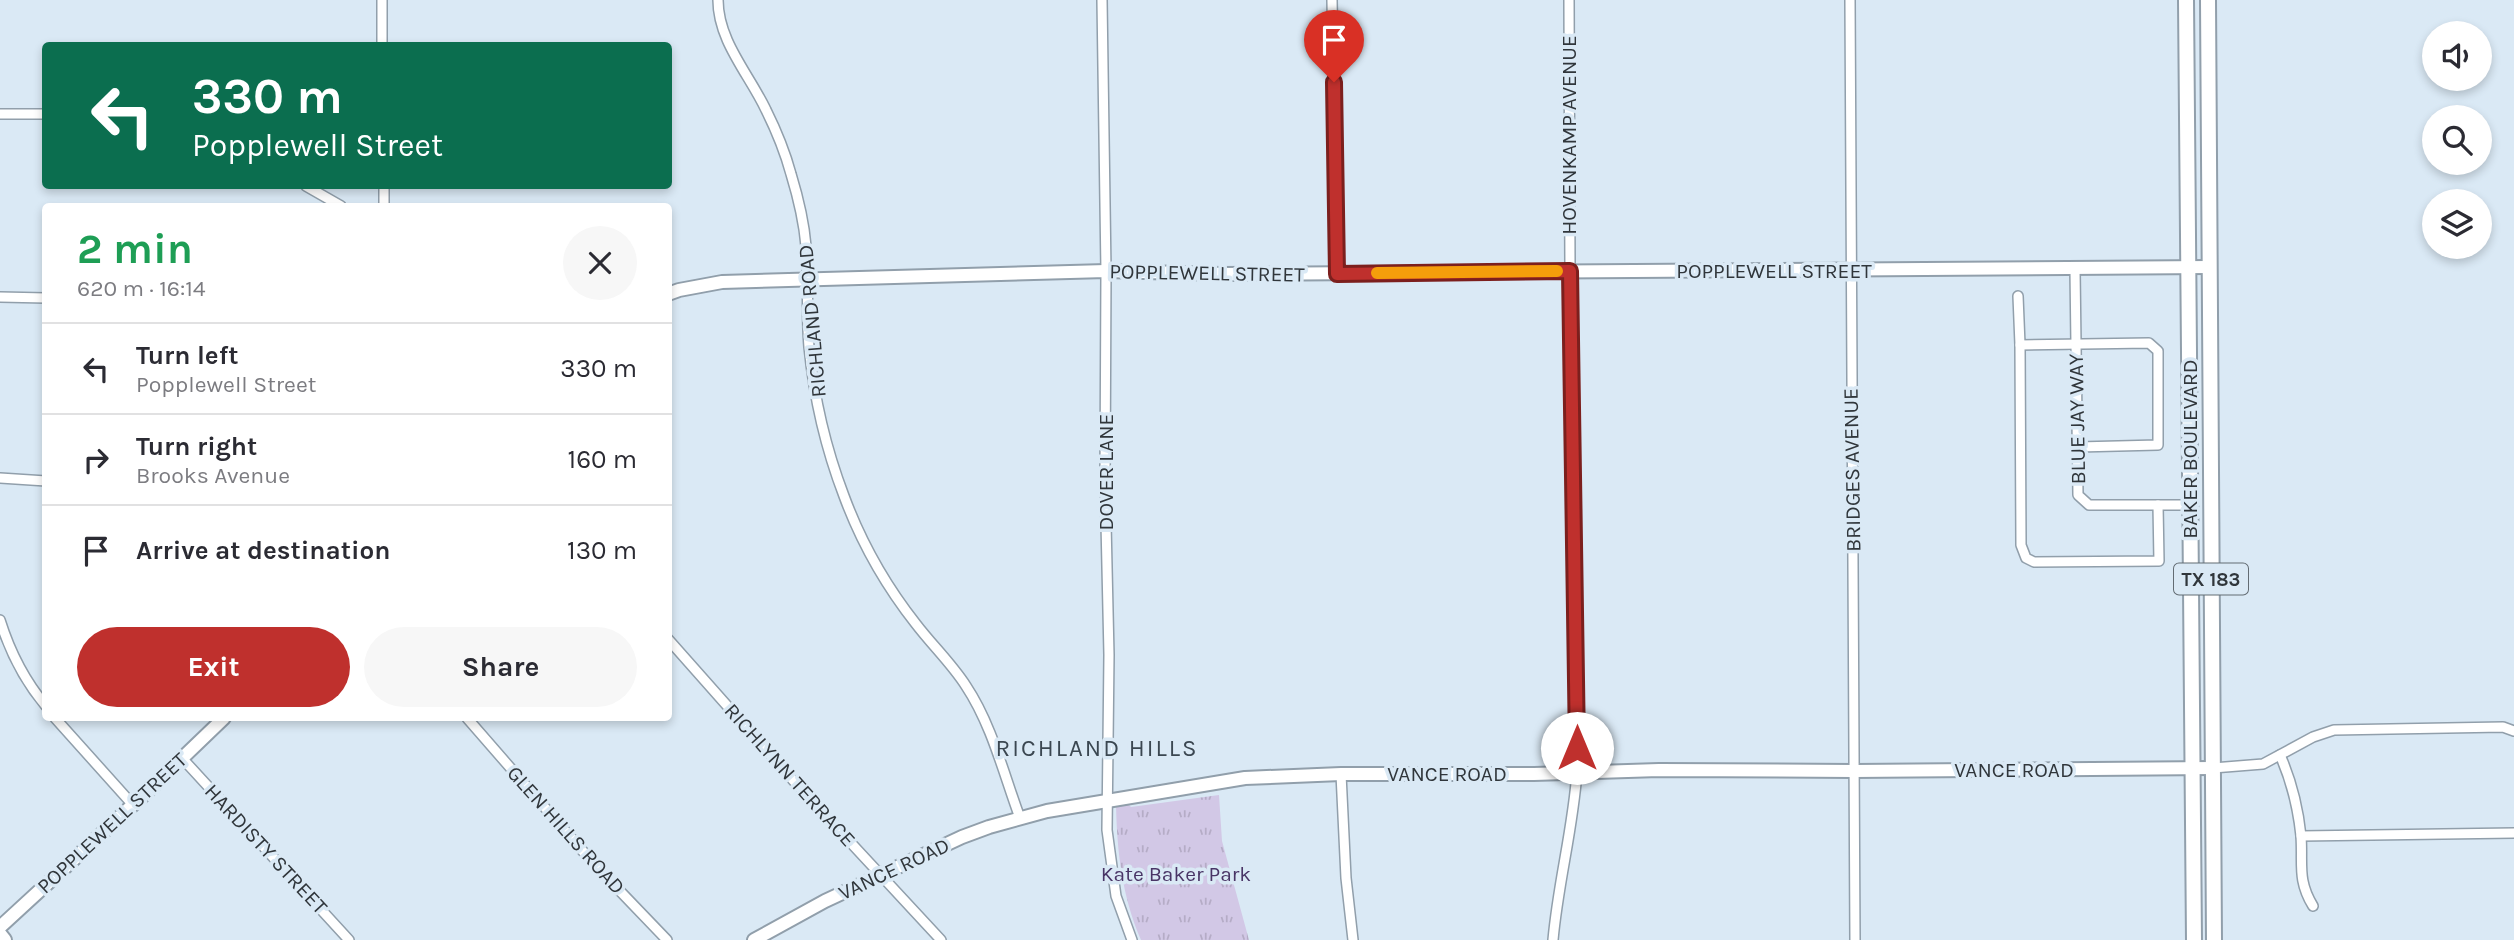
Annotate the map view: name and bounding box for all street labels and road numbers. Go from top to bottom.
street label: HOVENKAMP AVENUE [1557,35,1581,235]
street label: RICHLAND ROAD [793,244,831,398]
street label: POPPLEWELL STREET [1109,259,1305,287]
street label: POPPLEWELL STREET [1676,259,1872,283]
street label: BLUE JAY WAY [2064,353,2090,485]
street label: BAKER BOULEVARD [2178,359,2202,539]
street label: BRIDGES AVENUE [1839,388,1865,552]
street label: DOVER LANE [1094,414,1118,530]
road number: TX 183 [2174,564,2248,594]
street label: RICHLYNN TERRACE [720,699,860,851]
street label: POPPLEWELL STREET [32,747,192,898]
street label: VANCE ROAD [1954,758,2074,782]
street label: GLEN HILLS ROAD [502,761,630,899]
street label: VANCE ROAD [1387,762,1507,786]
street label: HARDISTY STREET [200,779,333,919]
street label: VANCE ROAD [835,833,953,905]

